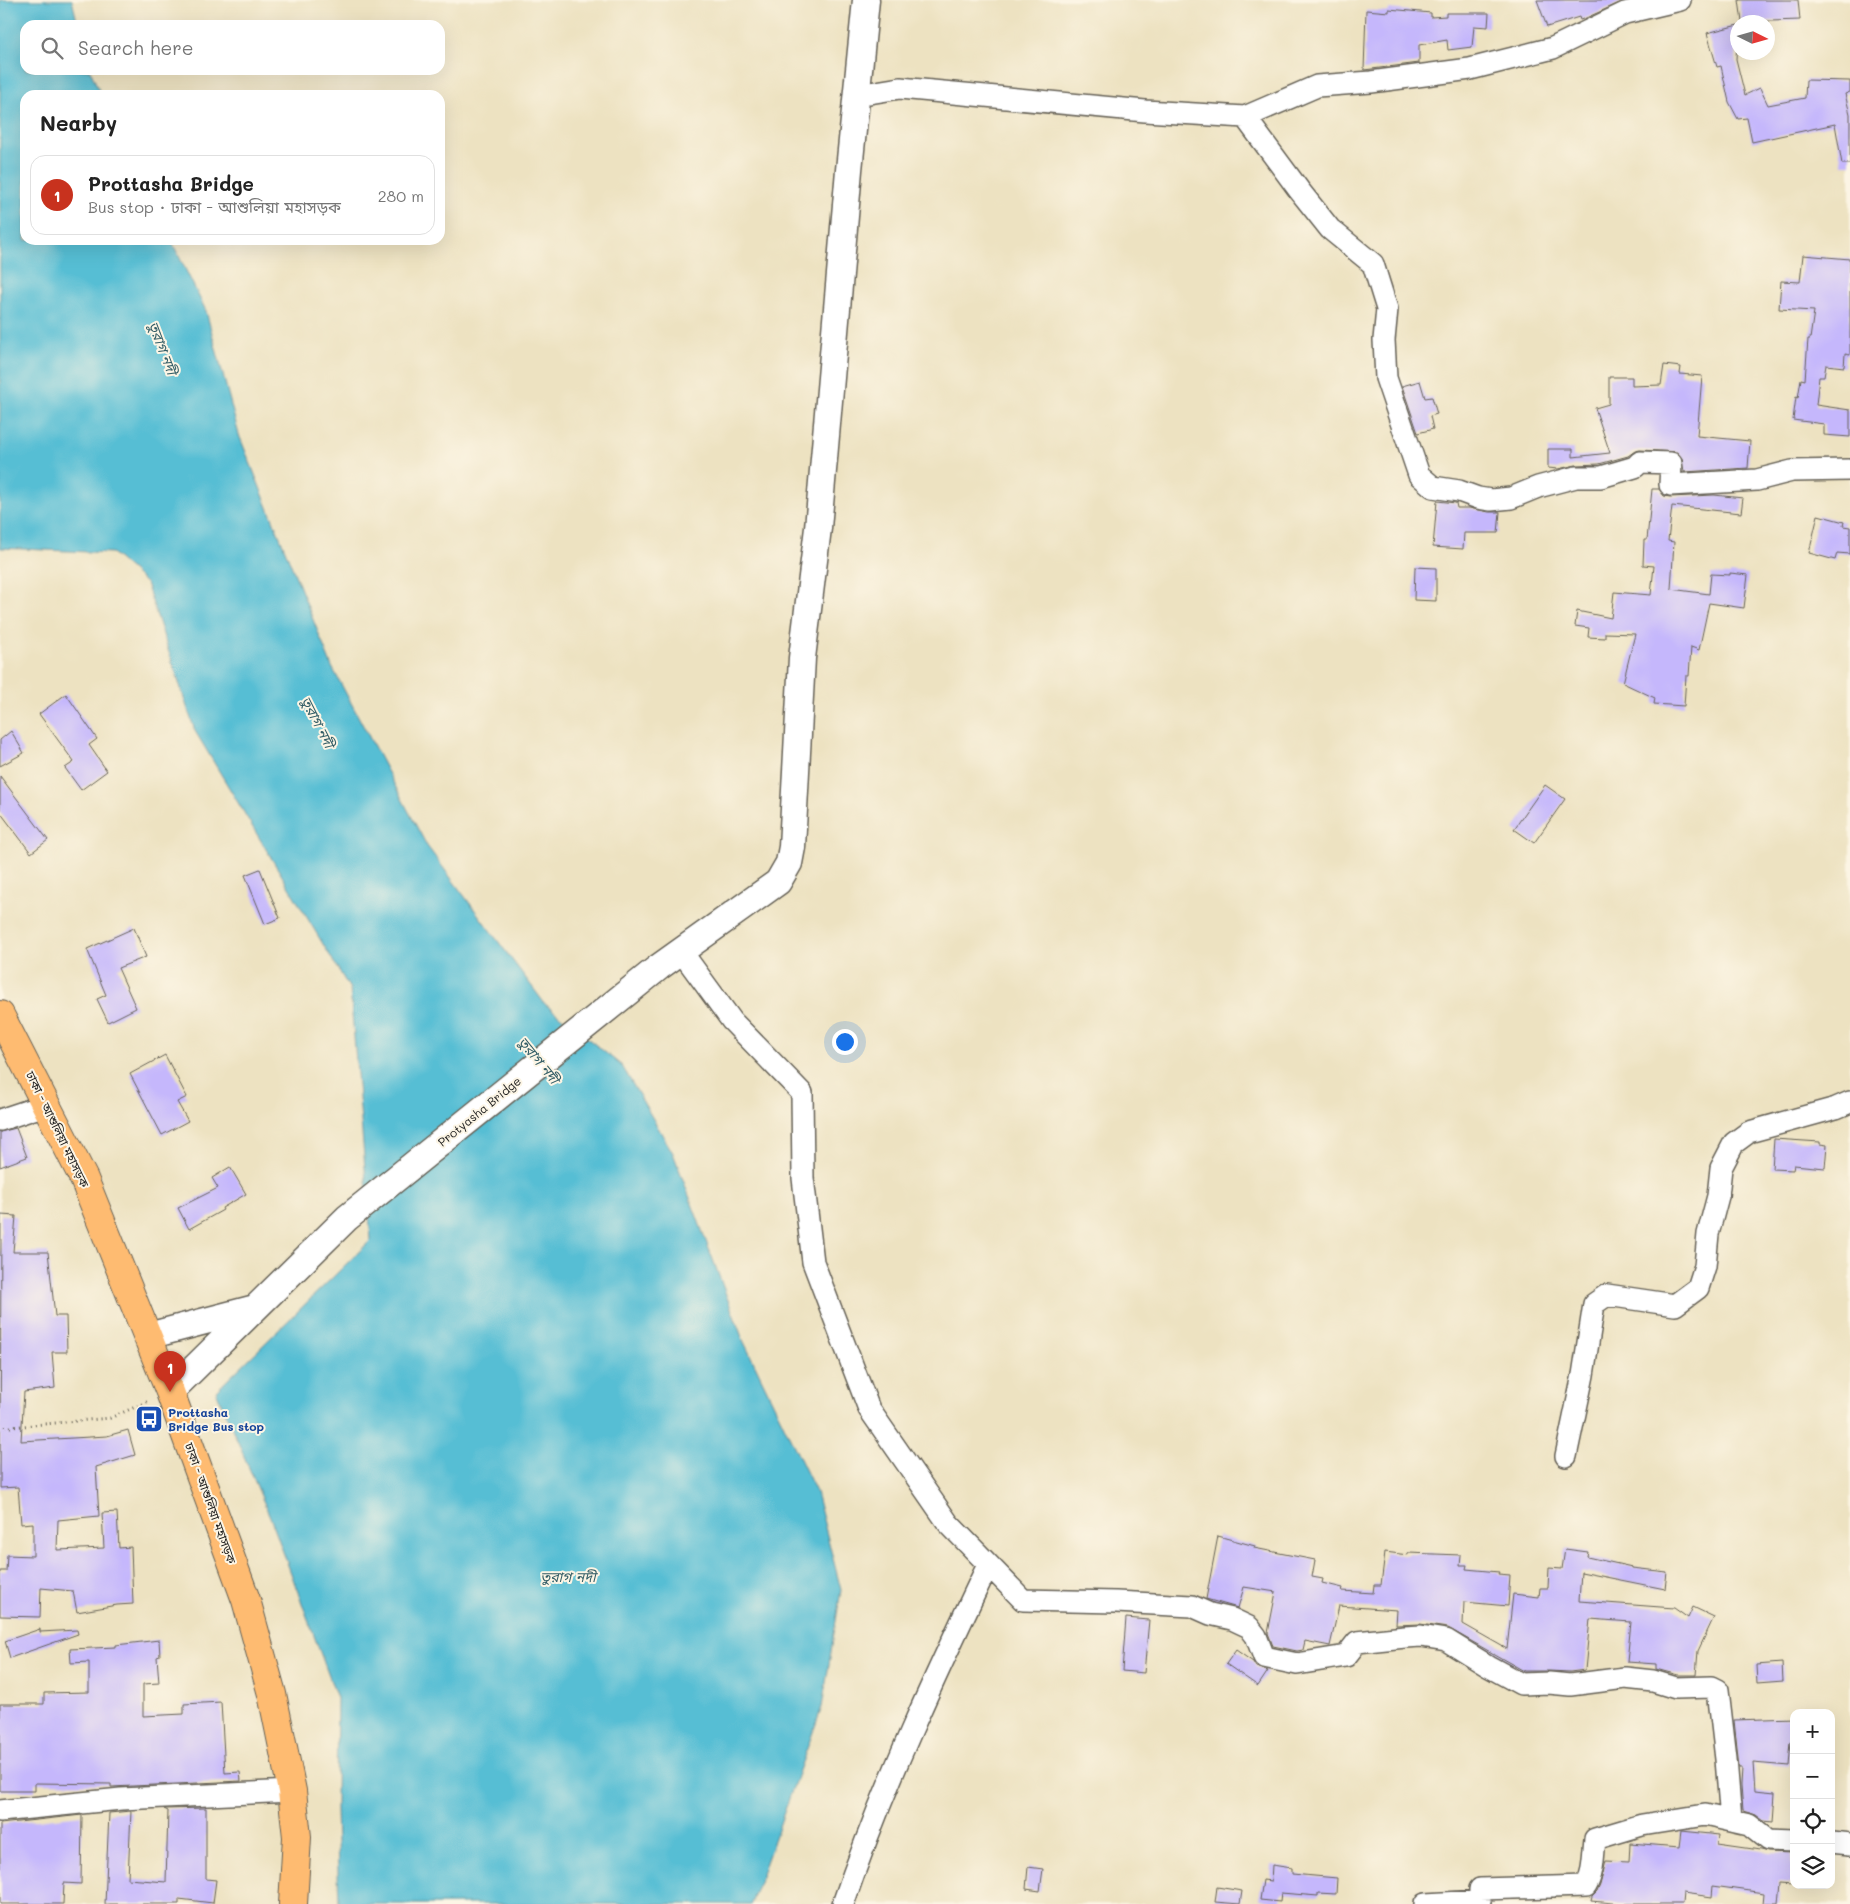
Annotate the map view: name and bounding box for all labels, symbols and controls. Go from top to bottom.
north arrow [1730,15,1775,60]
search box [20,20,445,75]
icon: search [38,34,66,62]
text: Search here [78,35,194,60]
text: Nearby [40,109,117,136]
text: Prottasha Bridge [88,171,254,196]
text: 1 [53,185,61,206]
text: 280 m [378,185,424,206]
text: Bus stop · ঢাকা - আশুলিয়া মহাসড়ক [88,196,341,217]
water label: তুরাগ নদী [144,319,183,380]
water label: তুরাগ নদী [297,693,341,754]
your location [832,1029,858,1055]
water label: তুরাগ নদী [514,1032,566,1090]
street label: ঢাকা - আশুলিয়া মহাসড়ক [22,1067,93,1190]
street label: Protyasha Bridge [434,1073,524,1149]
pin: 1 [154,1351,186,1392]
bus stop icon: Prottasha Bridge Bus stop [134,1404,164,1434]
place label: Prottasha Bridge Bus stop [168,1404,265,1434]
street label: ঢাকা - আশুলিয়া মহাসড়ক [181,1439,240,1566]
water label: তুরাগ নদী [540,1567,599,1586]
map controls [1790,1709,1835,1889]
button: + [1790,1709,1835,1754]
button: − [1790,1754,1835,1799]
button: locate [1790,1799,1835,1844]
button: layers [1790,1844,1835,1889]

